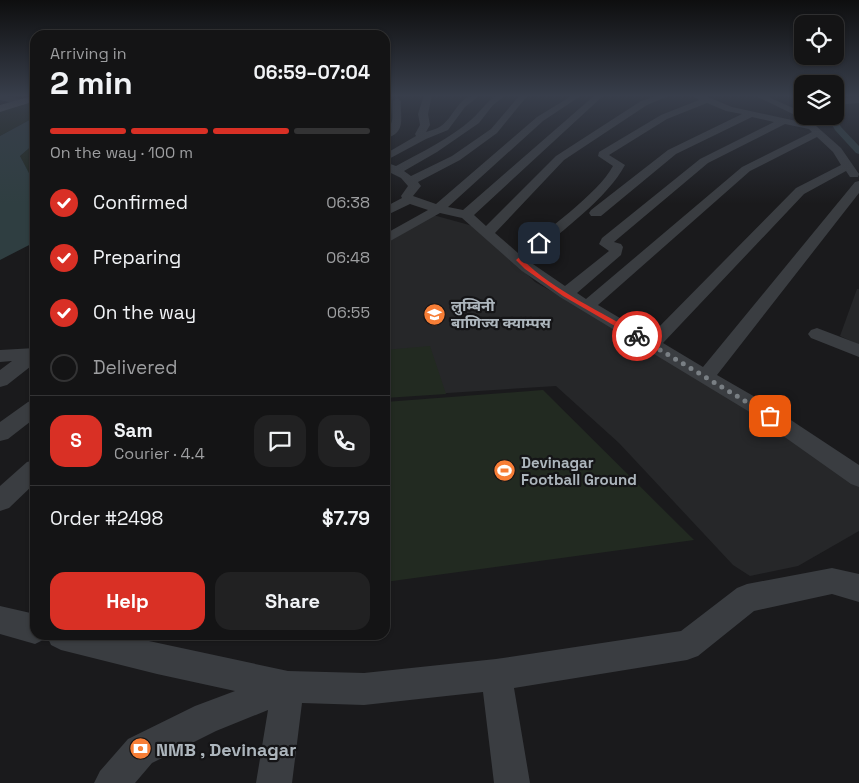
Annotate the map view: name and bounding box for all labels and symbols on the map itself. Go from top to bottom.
pin [518,222,560,264]
place label: लुम्बिनी बाणिज्य क्याम्पस [451,296,552,332]
school or university icon: लुम्बिनी बाणिज्य क्याम्पस [423,302,447,326]
courier [612,311,662,361]
pin [749,395,791,437]
place label: Devinagar Football Ground [521,453,637,489]
sports icon: Devinagar Football Ground [493,459,517,483]
bank icon: NMB , Devinagar [128,737,152,761]
place label: NMB , Devinagar [156,738,296,761]

